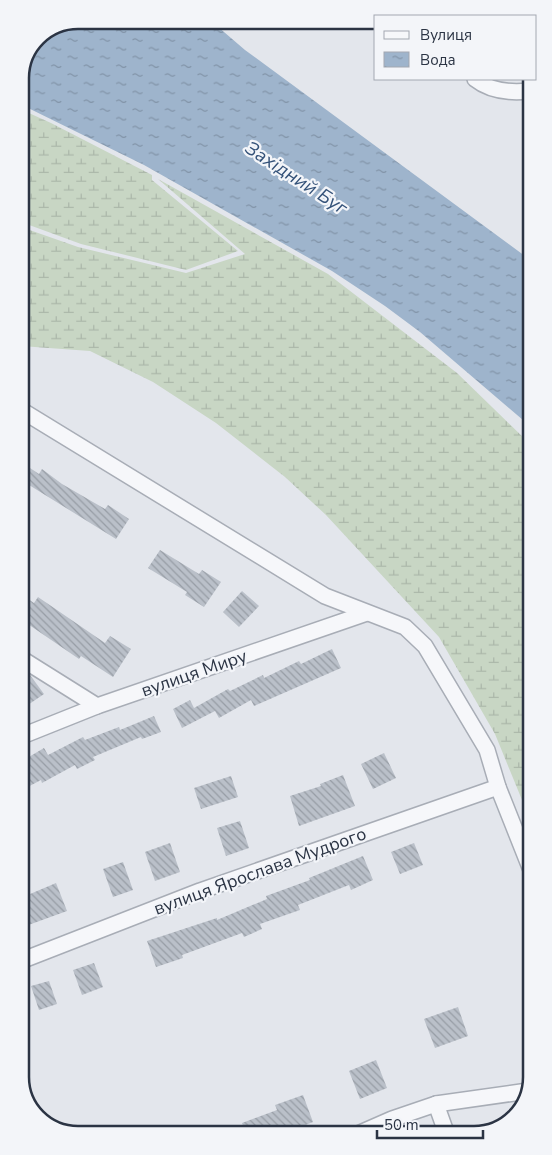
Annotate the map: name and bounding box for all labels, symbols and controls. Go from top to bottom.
legend [374,15,537,80]
text: Вулиця [420,25,472,45]
text: Вода [420,50,456,70]
water label: Західний Буг [240,135,353,221]
street label: вулиця Миру [138,643,251,702]
street label: вулиця Ярослава Мудрого [150,821,370,921]
scale bar [377,1108,483,1140]
text: 50 m [384,1115,419,1135]

